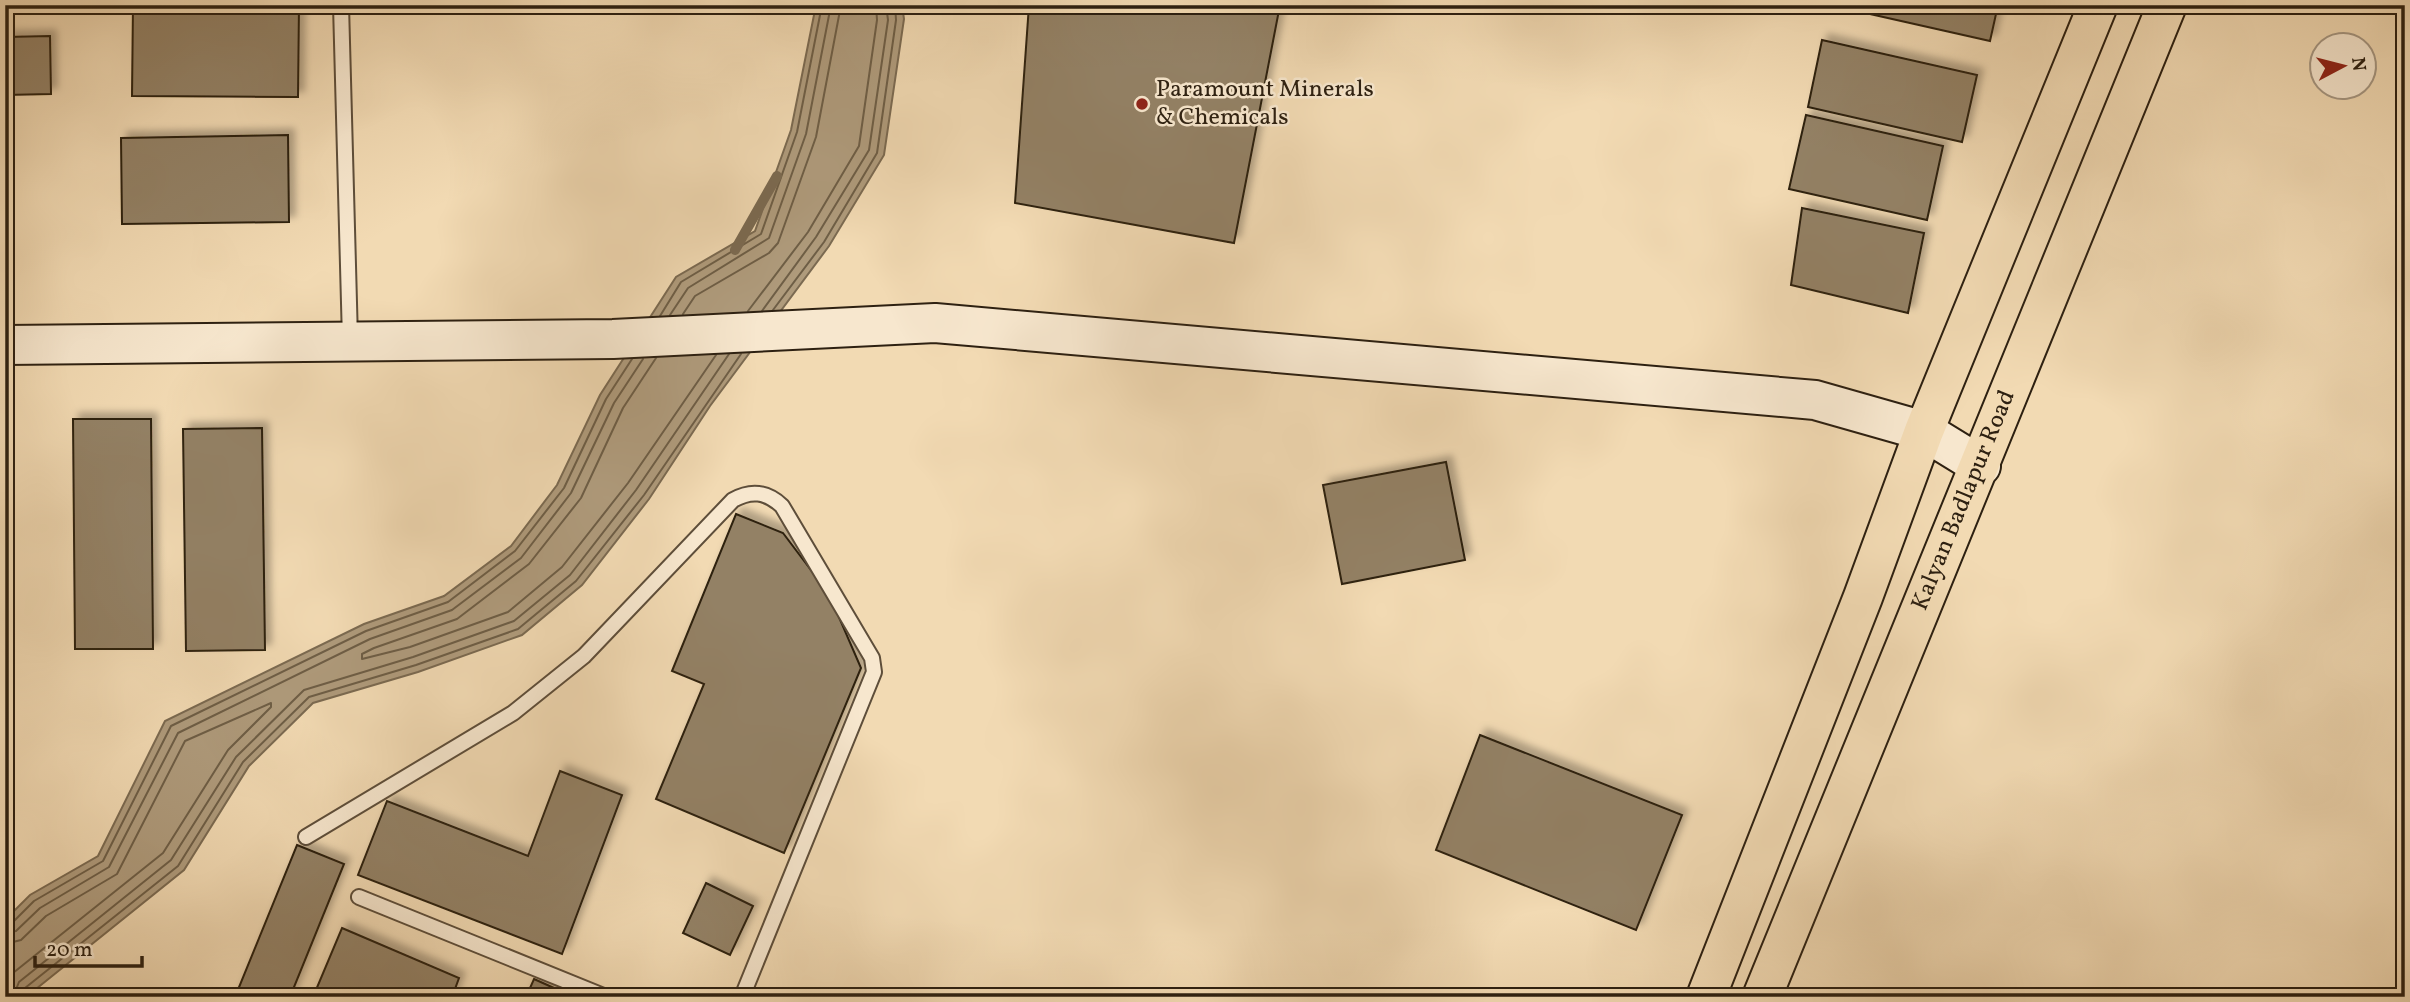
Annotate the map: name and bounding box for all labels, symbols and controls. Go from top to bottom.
north arrow [2308,32,2378,102]
text: N [2344,56,2372,73]
place label: Paramount Minerals & Chemicals [1156,73,1374,135]
marker: Paramount Minerals & Chemicals [1134,96,1150,112]
street label: Kalyan Badlapur Road [1904,385,2025,616]
scale bar [35,925,142,969]
text: 20 m [46,936,92,965]

